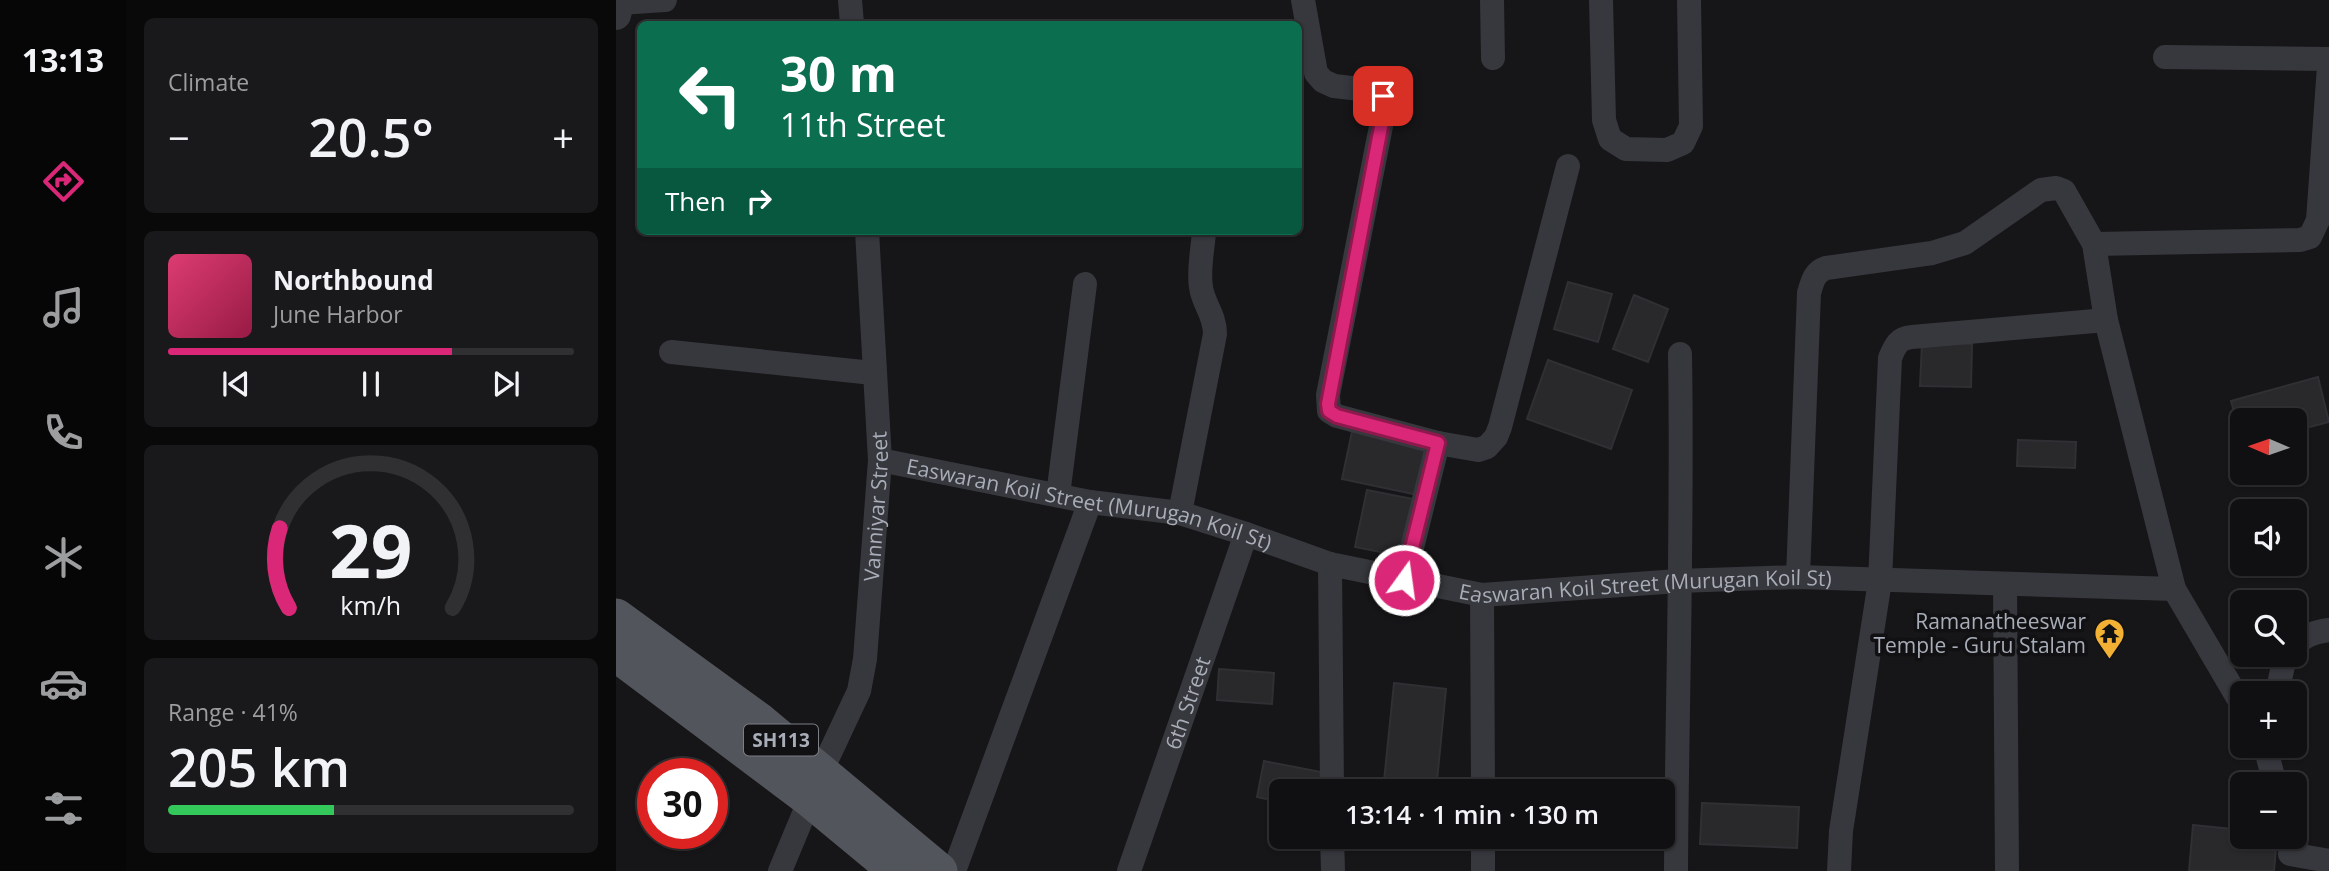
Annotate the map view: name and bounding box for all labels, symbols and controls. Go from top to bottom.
text: 13:13 [22,38,104,81]
text: 30 m [780,40,897,106]
icon: left [665,49,756,140]
text: Climate [168,66,249,98]
pin [1353,66,1413,126]
icon: arrive [1364,77,1402,115]
text: 20.5° [308,101,434,172]
text: 11th Street [780,103,945,146]
text: − [168,111,190,163]
text: + [552,111,574,163]
icon: directions [39,157,88,206]
icon: right [740,182,778,220]
text: Then [665,183,726,219]
text: Northbound [273,262,434,298]
icon: music [39,283,88,332]
text: June Harbor [273,298,403,330]
icon: previous [217,365,255,403]
icon: pause [352,365,390,403]
icon: next [487,365,525,403]
icon: phone [39,408,88,457]
north arrow [2230,408,2306,485]
map controls [2230,408,2307,849]
street label: Vanniyar Street [857,431,894,582]
street label: Easwaran Koil Street (Murugan Koil St) [904,452,1276,556]
button: sound [2230,499,2307,576]
text: 29 [329,501,413,600]
icon: climate [39,533,88,582]
position arrow [1367,543,1441,617]
street label: Easwaran Koil Street (Murugan Koil St) [1457,563,1832,609]
text: km/h [341,588,401,622]
button: search [2230,590,2307,667]
place label: Ramanatheeswar Temple - Guru Stalam [1873,607,2086,659]
temple icon: Ramanatheeswar Temple - Guru Stalam [2092,616,2126,660]
street label: 6th Street [1158,653,1216,753]
icon: car [39,659,88,708]
button: + [2230,681,2307,758]
text: Range · 41% [168,696,298,728]
road number: SH113 [744,724,818,755]
text: 205 km [168,731,350,802]
speed limit sign: 30 [637,758,728,849]
button: − [2230,772,2307,849]
icon: filters [39,784,88,833]
text: 13:14 · 1 min · 130 m [1345,796,1599,832]

